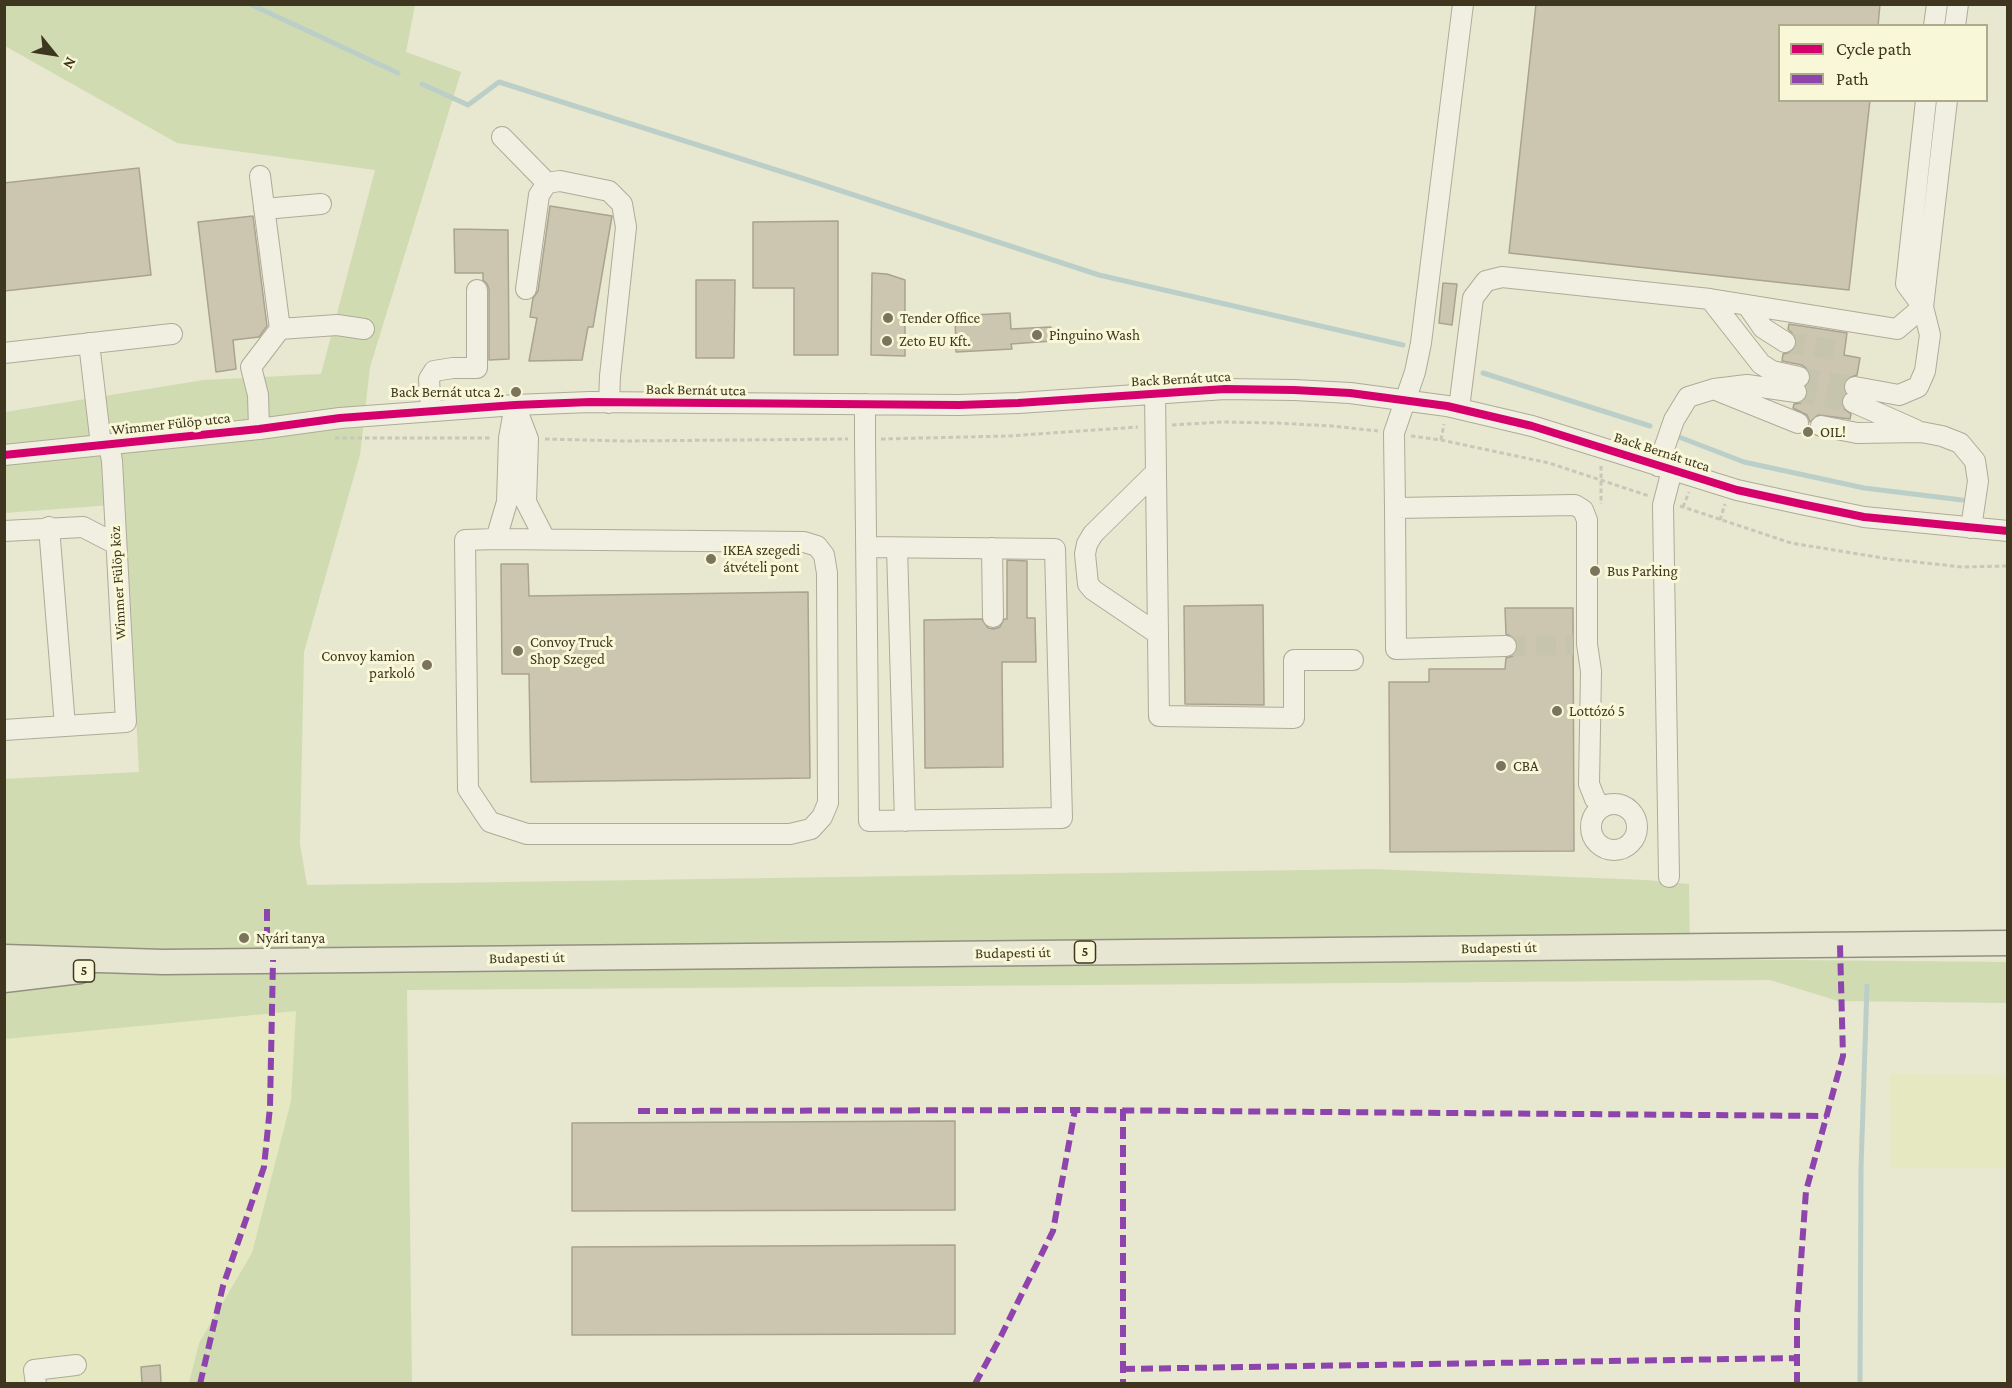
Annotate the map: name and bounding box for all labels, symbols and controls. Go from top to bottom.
north arrow [24,24,84,84]
legend [1778,24,1988,102]
text: Cycle path [1836,39,1911,59]
text: N [60,54,80,72]
text: Path [1836,69,1869,89]
place label: Tender Office [900,309,980,327]
marker: Tender Office [881,311,895,325]
place label: Pinguino Wash [1049,326,1140,344]
marker: Pinguino Wash [1030,328,1044,342]
place label: Zeto EU Kft. [899,332,971,350]
marker: Zeto EU Kft. [880,334,894,348]
street label: Back Bernát utca [1131,367,1231,391]
street label: Back Bernát utca [646,380,746,400]
place label: Back Bernát utca 2. [390,383,504,401]
marker: Back Bernát utca 2. [509,385,523,399]
street label: Wimmer Fülöp utca [111,409,231,439]
place label: OIL! [1820,423,1846,441]
marker: OIL! [1801,425,1815,439]
street label: Back Bernát utca [1612,428,1712,476]
street label: Wimmer Fülöp köz [106,525,130,641]
place label: IKEA szegedi átvételi pont [723,541,800,576]
marker: IKEA szegedi átvételi pont [704,552,718,566]
place label: Bus Parking [1607,562,1678,580]
marker: Bus Parking [1588,564,1602,578]
place label: Convoy Truck Shop Szeged [530,633,613,668]
marker: Convoy Truck Shop Szeged [511,644,525,658]
place label: Convoy kamion parkoló [321,647,415,682]
marker: Convoy kamion parkoló [420,658,434,672]
place label: Lottózó 5 [1569,702,1625,720]
marker: Lottózó 5 [1550,704,1564,718]
place label: CBA [1513,757,1539,775]
marker: CBA [1494,759,1508,773]
place label: Nyári tanya [256,929,325,947]
marker: Nyári tanya [237,931,251,945]
street label: Budapesti út [1461,938,1537,958]
road number: 5 [1074,941,1096,963]
street label: Budapesti út [975,943,1051,963]
street label: Budapesti út [489,948,565,968]
road number: 5 [74,960,94,982]

